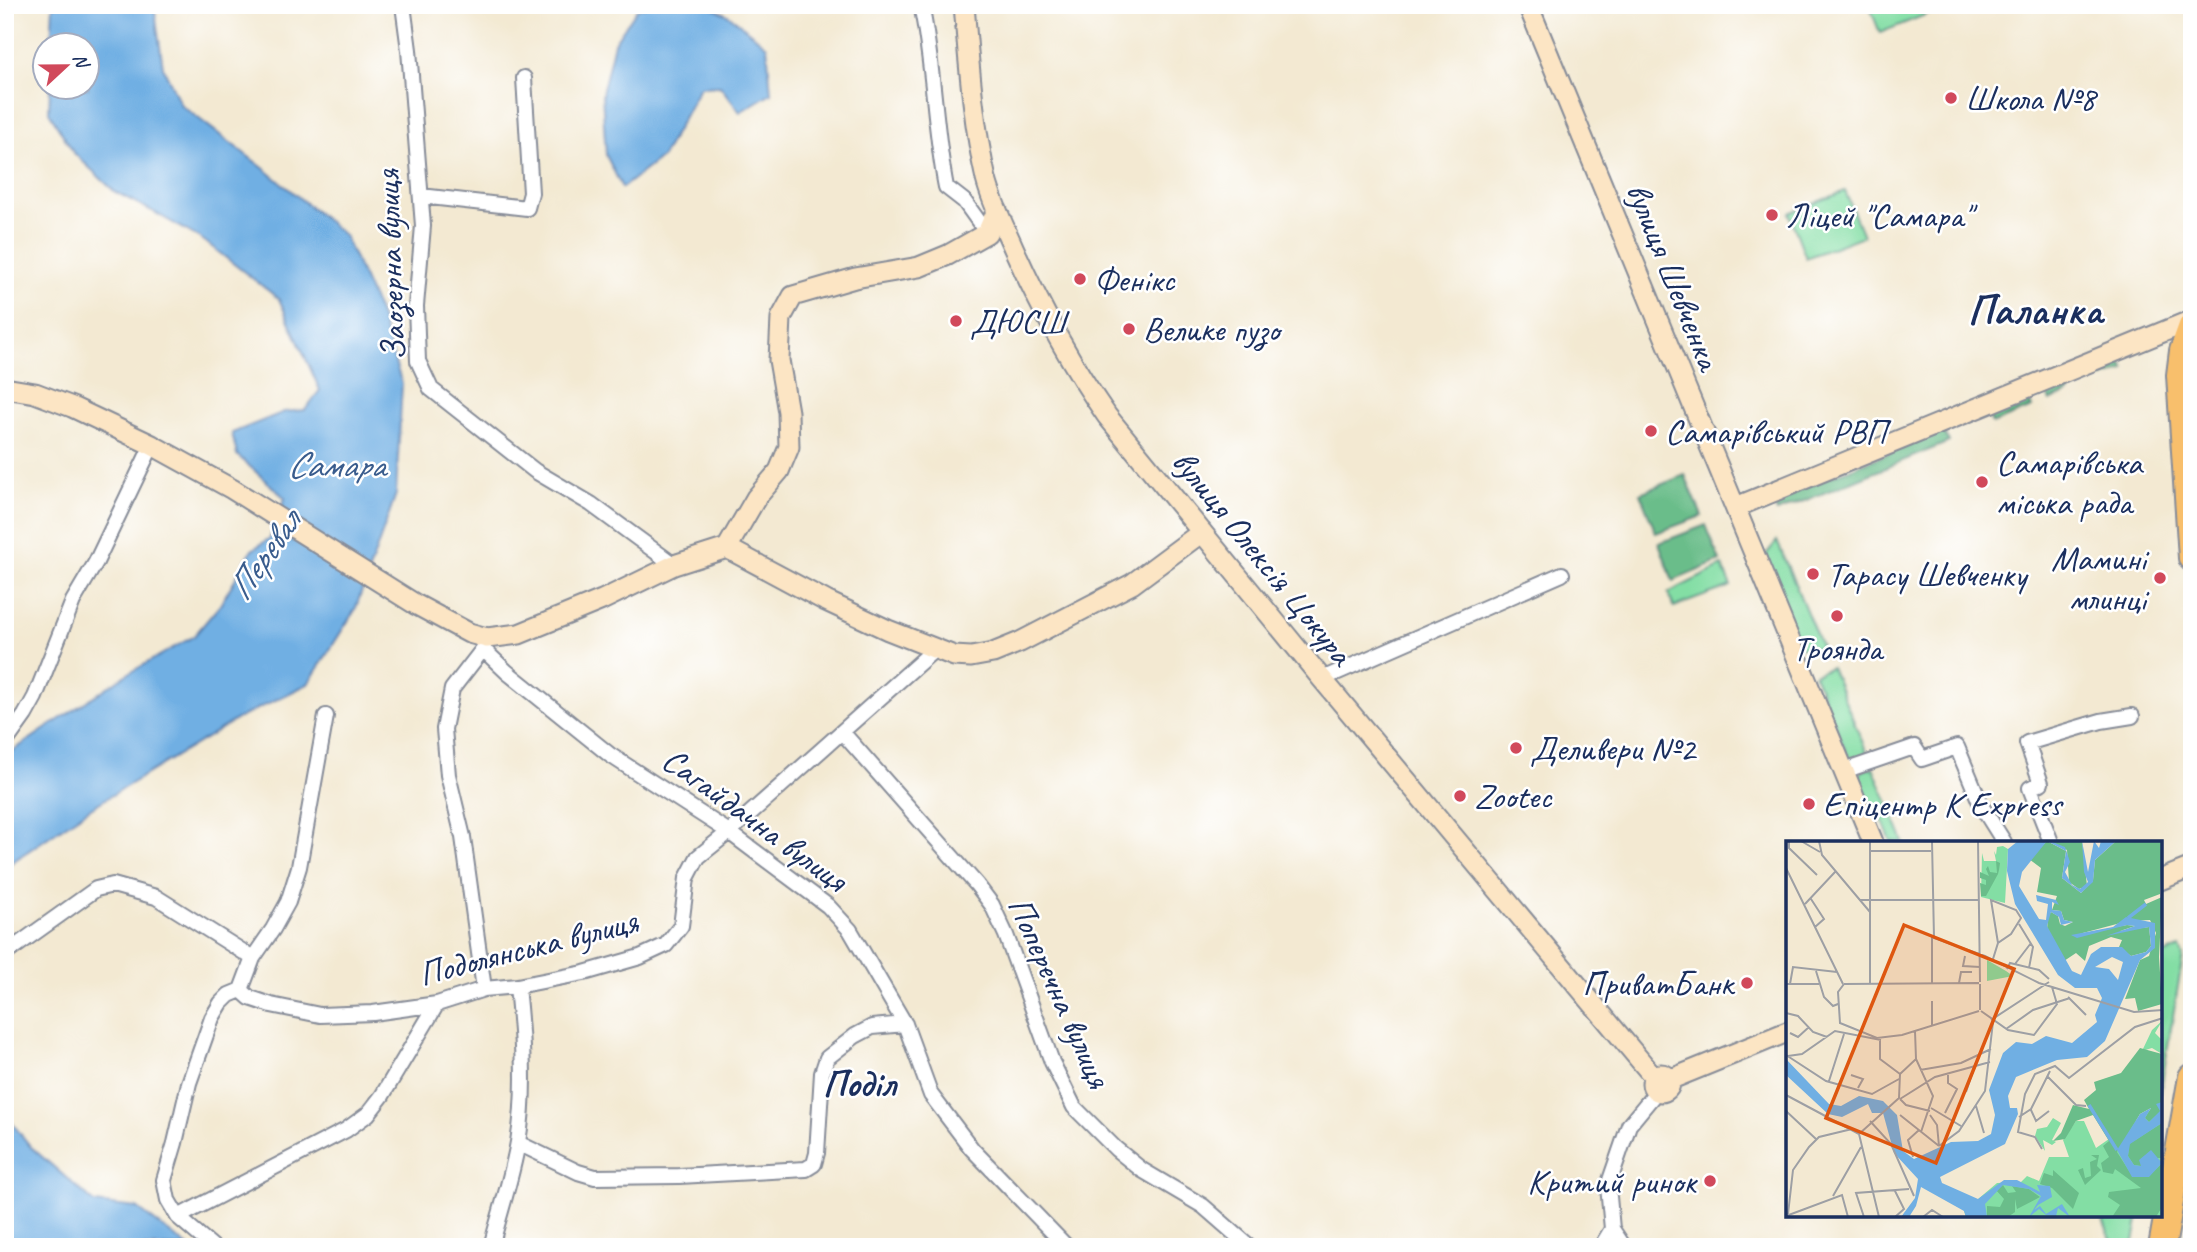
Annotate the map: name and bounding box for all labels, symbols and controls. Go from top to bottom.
north arrow [32,32,102,102]
text: N [68,50,95,73]
place label: Школа №8 [1965,76,2099,121]
marker: Школа №8 [1943,90,1959,106]
street label: Заозерна вулиця [365,167,416,361]
street label: вулиця Шевченка [1616,176,1732,379]
place label: Ліцей "Самара" [1786,193,1978,238]
marker: Ліцей "Самара" [1764,207,1780,223]
place label: Фенікс [1094,257,1176,302]
marker: Фенікс [1072,271,1088,287]
district label: Паланка [1968,284,2106,337]
place label: ДЮСШ [970,299,1070,344]
place label: Велике пузо [1143,307,1283,352]
marker: ДЮСШ [948,313,964,329]
marker: Велике пузо [1121,321,1137,337]
place label: Самарівський РВП [1665,409,1892,454]
marker: Самарівський РВП [1643,423,1659,439]
street label: вулиця Олексія Цокура [1162,440,1365,676]
place label: Самарівська міська рада [1996,440,2145,525]
water label: Самара [287,441,388,488]
marker: Самарівська міська рада [1974,474,1990,490]
water label: Перевал [216,497,314,609]
place label: Мамині млинці [2051,536,2150,621]
place label: Тарасу Шевченку [1827,552,2029,597]
marker: Тарасу Шевченку [1805,566,1821,582]
marker: Мамині млинці [2152,570,2168,586]
marker: Троянда [1829,608,1845,624]
place label: Троянда [1792,626,1884,671]
place label: Деливери №2 [1530,726,1698,771]
street label: Сагайдачна вулиця [653,737,858,903]
marker: Деливери №2 [1508,740,1524,756]
place label: Zootec [1474,774,1553,819]
place label: Епіцентр К Express [1823,782,2065,827]
marker: Zootec [1452,788,1468,804]
marker: Епіцентр К Express [1801,796,1817,812]
inset map [1786,841,2162,1217]
street label: Поперечна вулиця [997,890,1122,1096]
street label: Подолянська вулиця [414,898,644,996]
place label: ПриватБанк [1582,961,1736,1006]
marker: ПриватБанк [1739,975,1755,991]
district label: Поділ [823,1060,899,1107]
place label: Критий ринок [1527,1159,1698,1204]
marker: Критий ринок [1702,1173,1718,1189]

